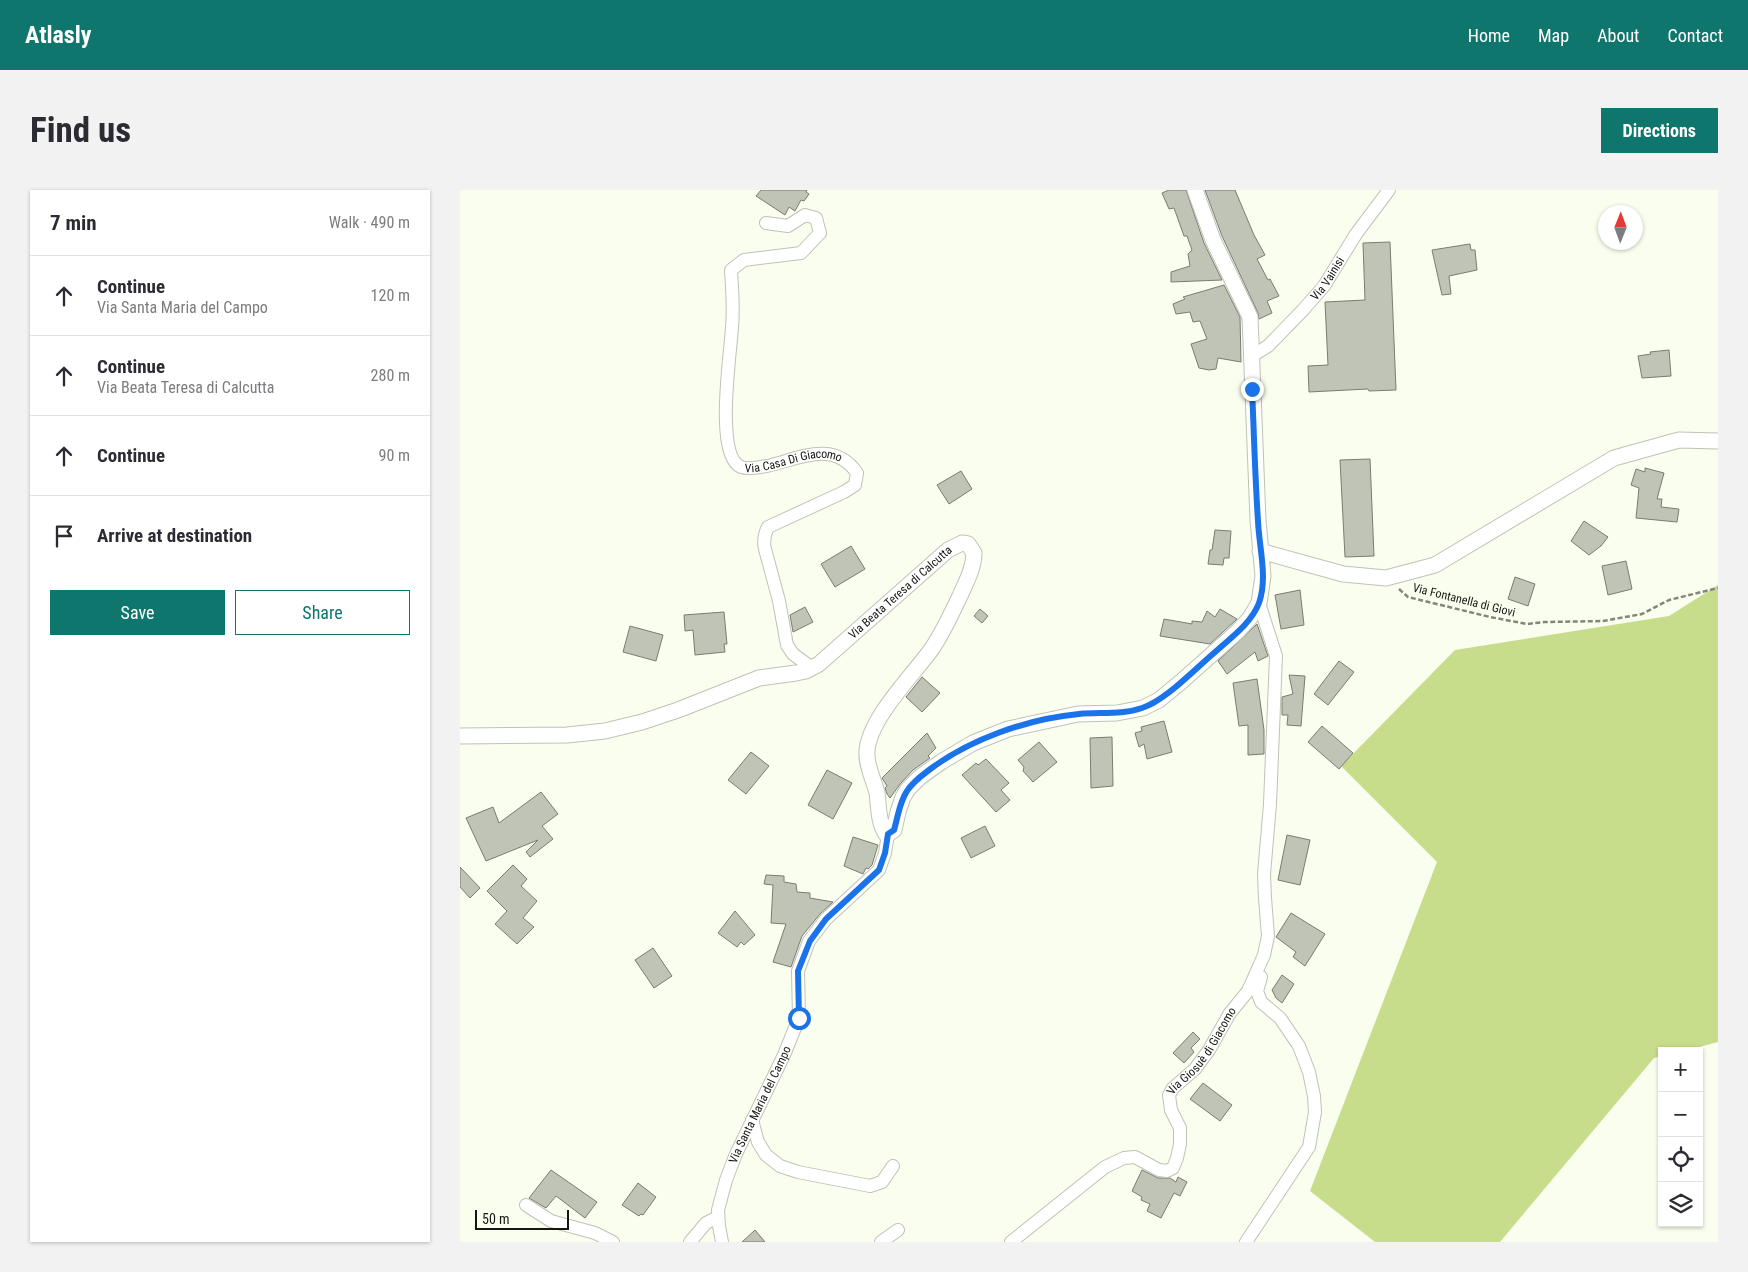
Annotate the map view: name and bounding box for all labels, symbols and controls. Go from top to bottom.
text: Atlasly [25,21,91,49]
text: Home [1468,25,1510,46]
text: Map [1538,25,1569,46]
text: About [1597,25,1639,46]
text: Contact [1667,25,1723,46]
button: Directions [1601,108,1718,153]
text: Find us [30,110,131,151]
north arrow [1598,205,1643,250]
text: 7 min [50,211,97,235]
text: Walk · 490 m [329,213,410,232]
street label: Via Vainisi [1308,254,1347,303]
text: Continue [97,275,165,298]
icon: ahead [50,282,78,310]
text: 120 m [371,286,410,305]
text: Via Santa Maria del Campo [97,298,268,317]
text: Continue [97,355,165,378]
icon: ahead [50,362,78,390]
text: 280 m [371,366,410,385]
text: Via Beata Teresa di Calcutta [97,378,275,397]
route end [1241,378,1264,401]
icon: ahead [50,442,78,470]
text: Continue [97,444,165,467]
text: 90 m [378,446,410,465]
street label: Via Casa Di Giacomo [744,447,844,475]
icon: arrive [50,522,78,550]
text: Arrive at destination [97,524,252,547]
street label: Via Beata Teresa di Calcutta [846,543,955,642]
street label: Via Fontanella di Giovi [1411,580,1517,620]
button: Save [50,590,225,635]
button: Share [235,590,410,635]
street label: Via Giosuè di Giacomo [1164,1004,1239,1097]
route start [788,1007,811,1030]
street label: Via Santa Maria del Campo [726,1044,794,1165]
map controls [1658,1047,1703,1227]
button: + [1658,1047,1703,1092]
button: − [1658,1092,1703,1137]
button: locate [1658,1137,1703,1182]
button: layers [1658,1182,1703,1227]
scale bar [475,1207,569,1230]
text: 50 m [482,1211,510,1227]

